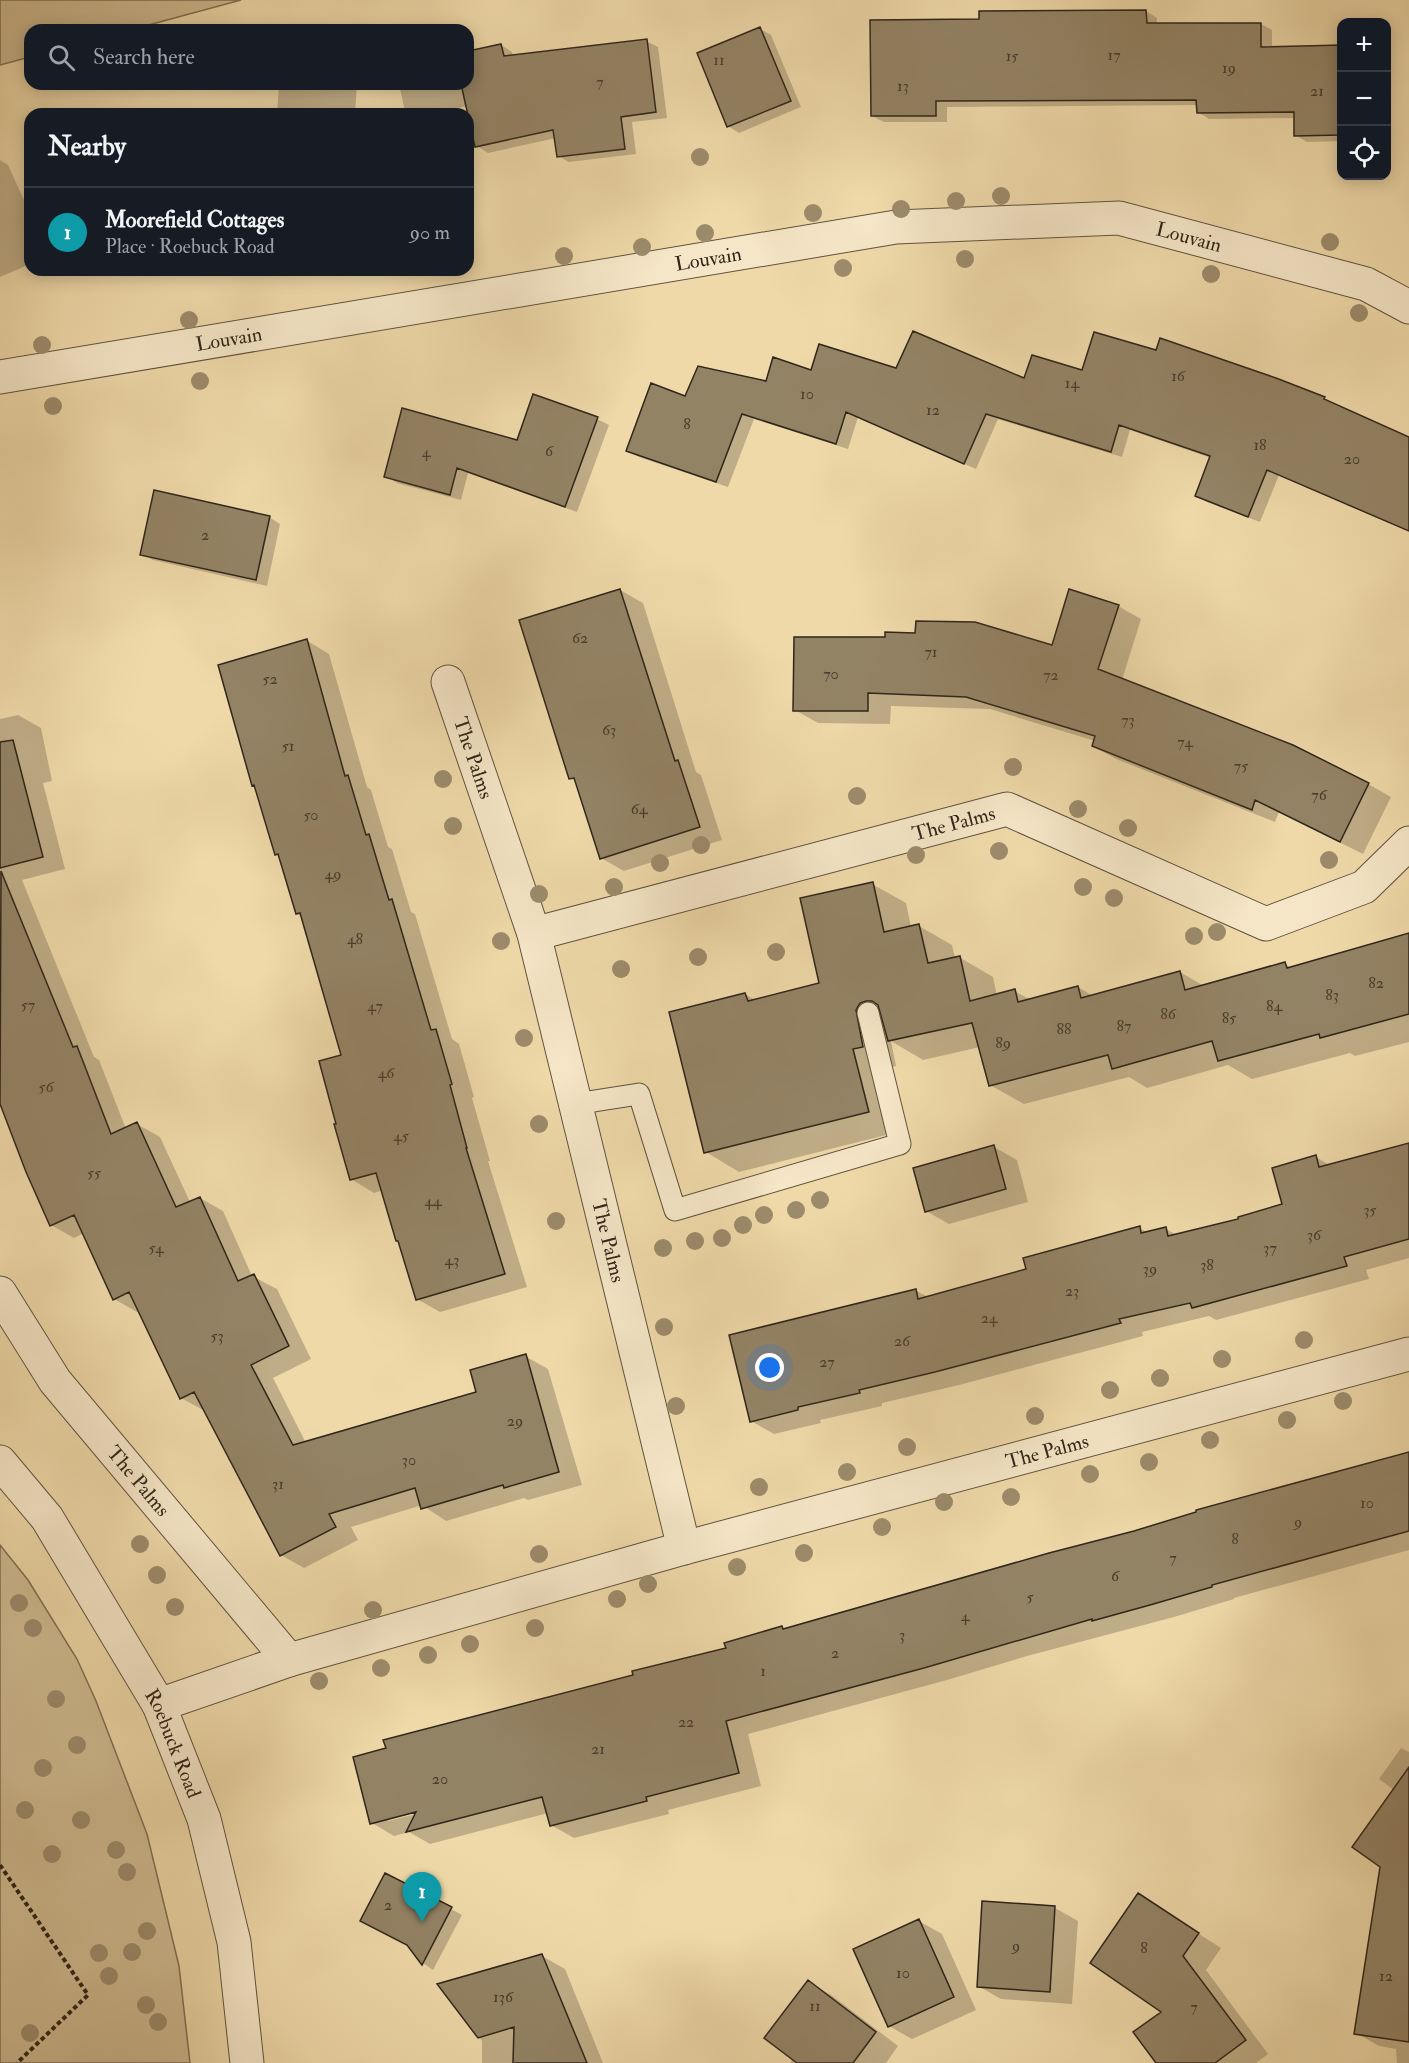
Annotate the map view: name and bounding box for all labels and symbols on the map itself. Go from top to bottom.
house number: 17 [1107,45,1121,65]
house number: 15 [1006,46,1018,66]
house number: 11 [713,50,725,70]
house number: 19 [1222,58,1236,78]
house number: 7 [596,72,604,92]
house number: 13 [897,76,909,96]
house number: 21 [1310,81,1324,101]
street label: Louvain [1153,216,1224,257]
street label: Louvain [673,241,743,276]
street label: Louvain [194,321,264,357]
house number: 16 [1171,366,1186,386]
house number: 14 [1065,373,1081,393]
house number: 10 [800,384,814,404]
house number: 12 [926,400,940,420]
house number: 8 [683,414,691,434]
house number: 18 [1253,435,1267,455]
house number: 6 [545,441,554,461]
house number: 4 [422,442,432,462]
house number: 20 [1344,449,1360,469]
house number: 2 [201,525,209,545]
house number: 62 [572,628,588,648]
house number: 71 [924,642,938,662]
house number: 70 [823,664,839,684]
house number: 72 [1043,665,1059,685]
house number: 52 [262,669,278,689]
house number: 73 [1121,710,1135,730]
street label: The Palms [448,713,499,802]
house number: 63 [602,720,616,740]
house number: 74 [1177,732,1194,752]
house number: 51 [282,736,294,756]
house number: 75 [1234,756,1248,776]
house number: 76 [1311,785,1328,805]
house number: 64 [631,799,649,819]
street label: The Palms [909,800,998,846]
house number: 50 [303,805,319,825]
house number: 49 [325,864,341,884]
house number: 48 [347,929,364,949]
house number: 82 [1368,973,1384,993]
house number: 83 [1325,985,1339,1005]
house number: 57 [21,995,36,1015]
house number: 47 [367,996,383,1016]
house number: 84 [1266,996,1283,1016]
house number: 86 [1160,1004,1177,1024]
house number: 85 [1222,1008,1236,1028]
house number: 87 [1117,1016,1132,1036]
house number: 88 [1056,1019,1072,1039]
house number: 89 [995,1033,1011,1053]
house number: 46 [378,1063,395,1083]
house number: 56 [38,1077,54,1097]
house number: 45 [393,1126,409,1146]
house number: 55 [87,1163,101,1183]
house number: 44 [424,1191,443,1211]
street label: The Palms [587,1196,631,1285]
house number: 35 [1363,1200,1377,1220]
house number: 36 [1307,1225,1322,1245]
house number: 54 [148,1238,165,1258]
house number: 37 [1263,1238,1277,1258]
house number: 43 [445,1250,459,1270]
house number: 38 [1200,1255,1214,1275]
house number: 39 [1143,1259,1157,1279]
house number: 23 [1065,1281,1079,1301]
house number: 24 [981,1308,999,1328]
house number: 53 [210,1326,224,1346]
house number: 26 [894,1331,911,1351]
house number: 27 [819,1352,835,1372]
your location [755,1353,784,1382]
house number: 29 [507,1411,523,1431]
street label: The Palms [1003,1428,1091,1474]
street label: The Palms [102,1440,176,1521]
house number: 30 [402,1450,416,1470]
house number: 31 [272,1474,284,1494]
house number: 10 [1360,1493,1374,1513]
house number: 9 [1293,1512,1302,1532]
house number: 8 [1231,1529,1239,1549]
house number: 7 [1169,1548,1177,1568]
house number: 6 [1111,1566,1120,1586]
house number: 5 [1026,1587,1034,1607]
house number: 4 [961,1606,971,1626]
house number: 3 [899,1625,905,1645]
house number: 2 [831,1643,839,1663]
house number: 1 [760,1661,766,1681]
street label: Roebuck Road [140,1684,207,1802]
house number: 22 [678,1712,694,1732]
house number: 21 [591,1739,605,1759]
house number: 20 [432,1769,448,1789]
pin: 1 [402,1872,442,1922]
house number: 2 [384,1895,392,1915]
house number: 9 [1011,1936,1020,1956]
house number: 8 [1140,1938,1148,1958]
house number: 10 [896,1963,910,1983]
house number: 12 [1379,1966,1393,1986]
house number: 136 [493,1987,514,2007]
house number: 11 [809,1996,821,2016]
house number: 7 [1190,1997,1198,2017]

